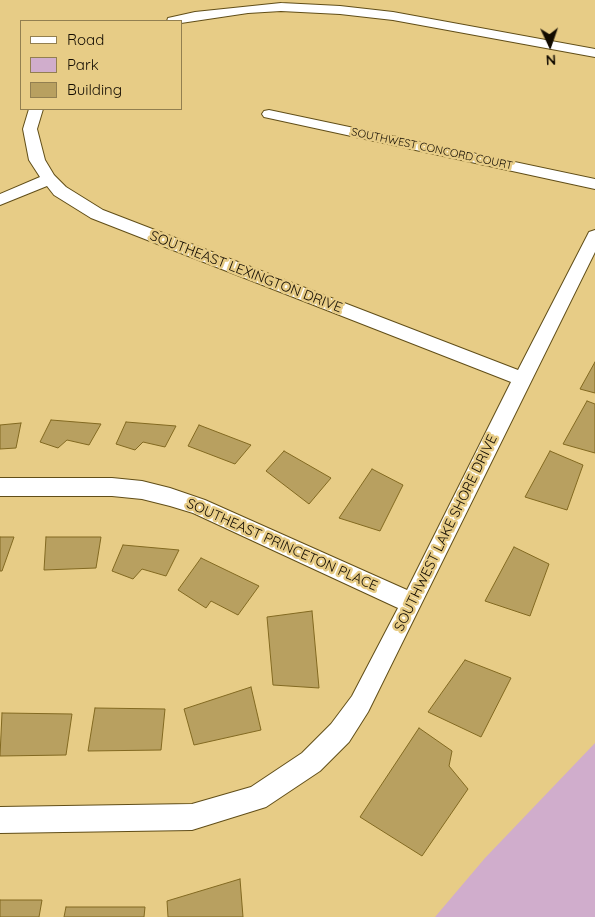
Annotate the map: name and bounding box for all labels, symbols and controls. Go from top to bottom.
legend [20,20,182,110]
north arrow [525,20,575,70]
text: Road [67,30,104,49]
text: N [545,51,556,69]
text: Park [67,55,99,74]
text: Building [67,80,122,99]
street label: SOUTHWEST CONCORD COURT [350,125,514,173]
street label: SOUTHEAST LEXINGTON DRIVE [148,228,344,316]
street label: SOUTHWEST LAKE SHORE DRIVE [391,432,501,634]
street label: SOUTHEAST PRINCETON PLACE [184,495,380,595]

